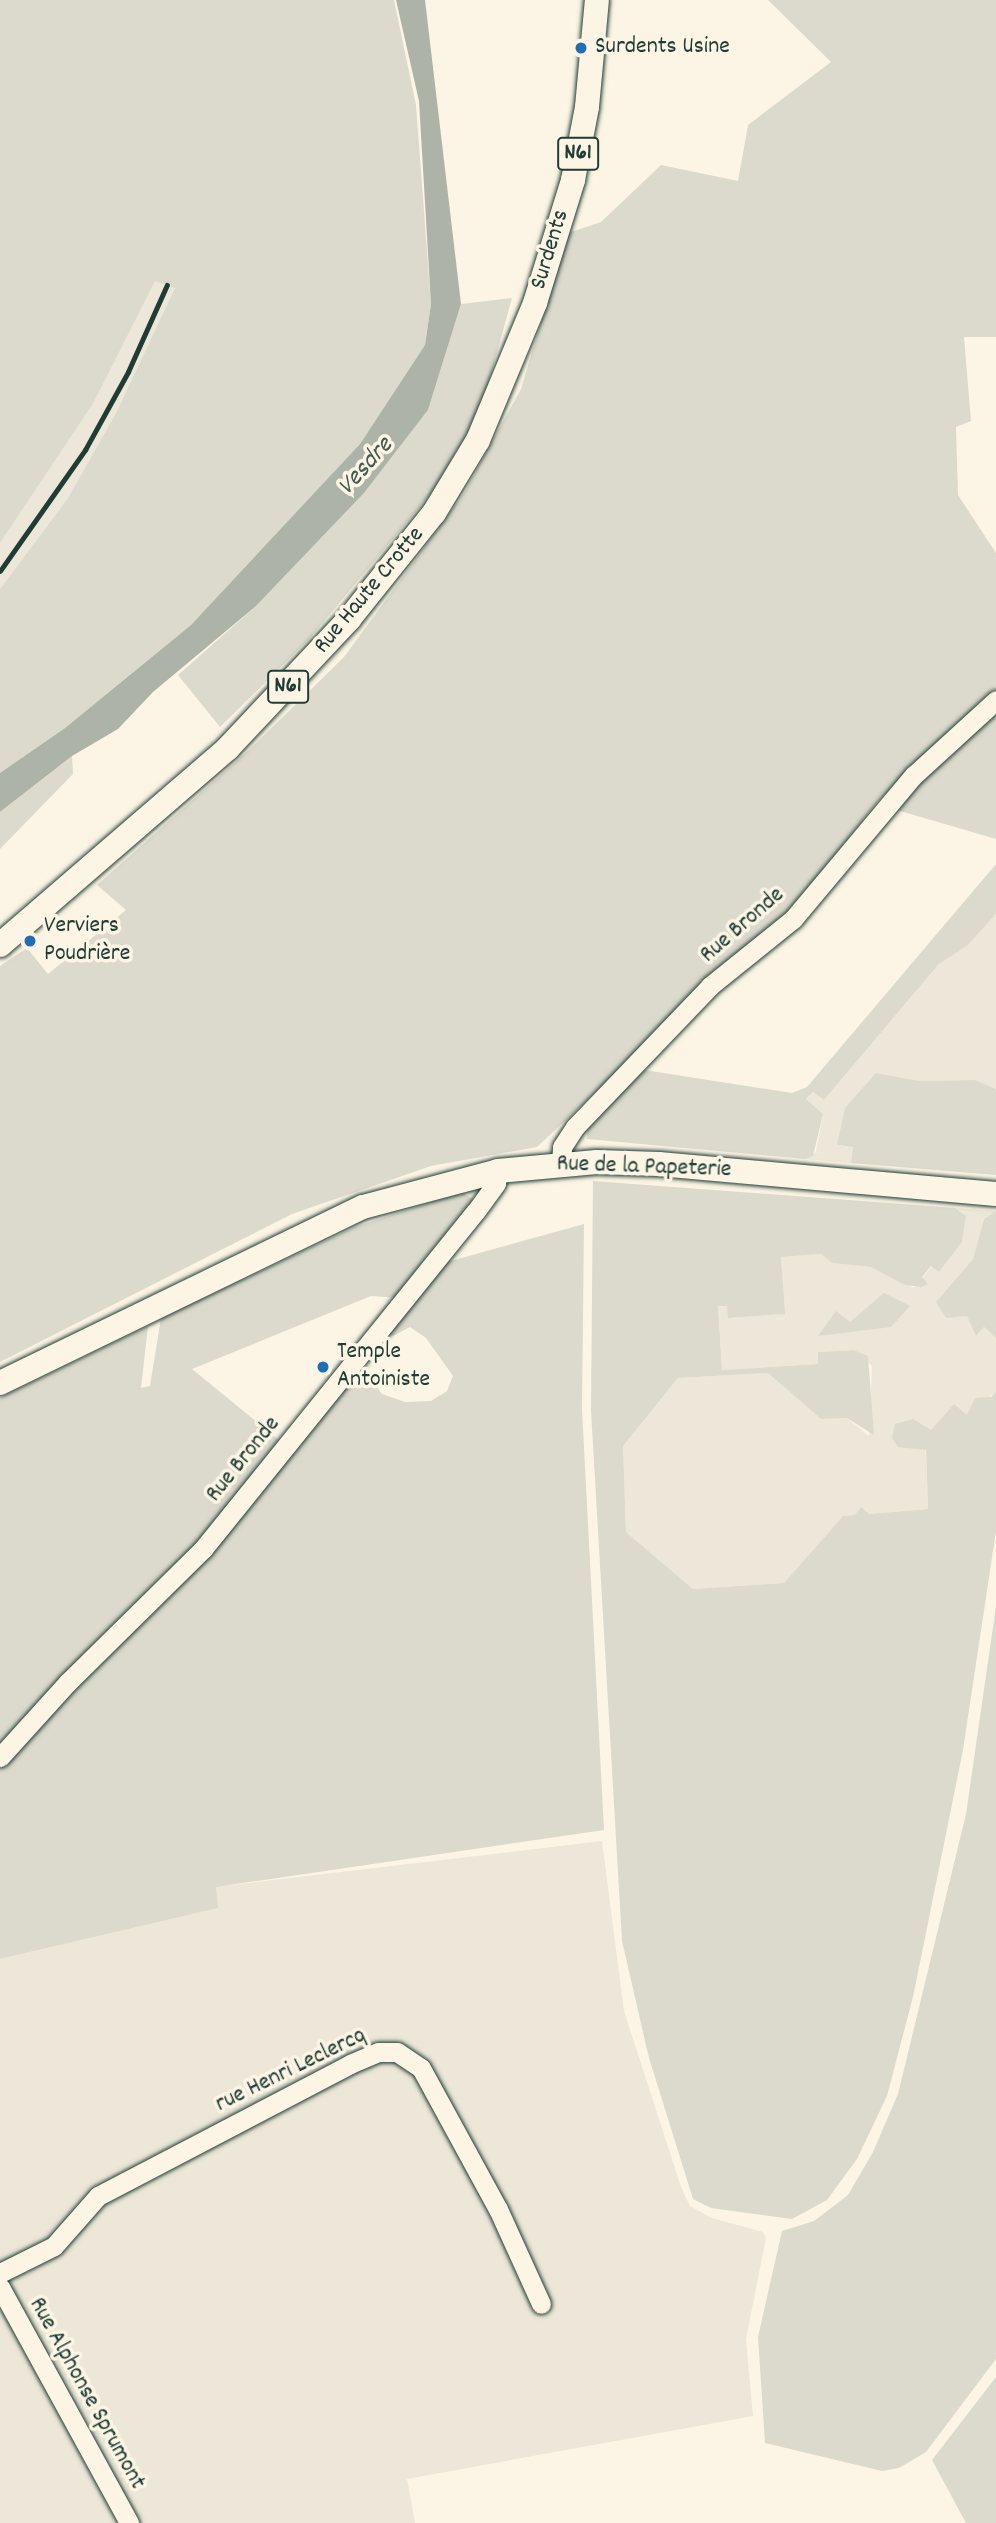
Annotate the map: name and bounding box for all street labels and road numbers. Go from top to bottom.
road number: N61 [557,134,599,174]
street label: Surdents [525,207,577,293]
street label: Rue Haute Crotte [309,522,431,660]
road number: N61 [267,667,309,706]
street label: Rue Bronde [695,882,791,970]
street label: Rue de la Papeterie [556,1151,732,1185]
street label: Rue Bronde [201,1411,287,1509]
street label: rue Henri Leclercq [211,2022,371,2120]
street label: Rue Alphonse Sprumont [21,2293,151,2495]

